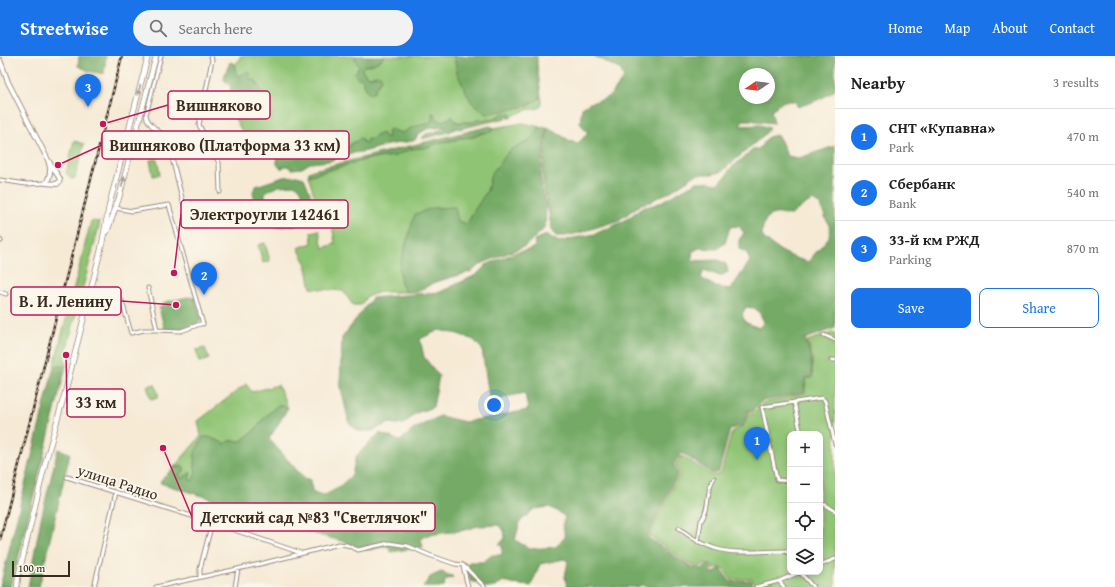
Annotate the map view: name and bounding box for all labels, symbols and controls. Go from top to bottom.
search box [133,10,413,46]
text: Streetwise [20,14,109,42]
icon: search [147,17,169,39]
text: Search here [179,18,253,39]
text: Home [888,18,923,38]
text: Map [945,18,970,38]
text: About [992,18,1028,38]
text: Contact [1050,18,1095,38]
north arrow [739,68,775,104]
text: Nearby [851,70,905,95]
text: 3 results [1053,73,1099,92]
pin: 3 [75,74,101,107]
one-way arrow [136,83,142,96]
callout: Вишняково [168,91,270,119]
text: Вишняково [176,93,262,117]
text: СНТ «Купавна» [889,117,995,138]
text: 1 [861,127,867,146]
text: 470 m [1067,127,1099,146]
callout: Вишняково (Платформа 33 км) [102,131,349,159]
text: Вишняково (Платформа 33 км) [109,133,341,157]
text: Park [889,138,914,157]
text: Сбербанк [889,173,955,194]
one-way arrow [120,176,126,188]
text: 2 [861,183,867,202]
text: 540 m [1067,183,1099,202]
text: Bank [889,194,916,213]
callout: Электроугли 142461 [181,200,348,228]
text: Электроугли 142461 [190,202,340,226]
text: 33-й км РЖД [889,229,980,250]
text: 3 [861,239,867,258]
text: 870 m [1067,239,1099,258]
text: Parking [889,250,932,269]
pin: 2 [191,262,217,295]
callout: В. И. Ленину [11,287,121,315]
button: Save [851,288,971,328]
button: Share [979,288,1099,328]
text: В. И. Ленину [19,289,114,313]
callout: 33 км [67,389,125,417]
text: 33 км [75,390,117,414]
your location [484,395,504,415]
pin: 1 [744,427,770,460]
map controls [787,431,823,575]
button: + [787,431,823,467]
street label: улица Радио [74,459,161,505]
button: − [787,467,823,503]
callout: Детский сад №83 "Светлячок" [192,503,435,531]
button: locate [787,503,823,539]
text: Детский сад №83 "Светлячок" [200,505,427,529]
button: layers [787,539,823,575]
scale bar [12,559,70,578]
text: 100 m [18,560,45,576]

